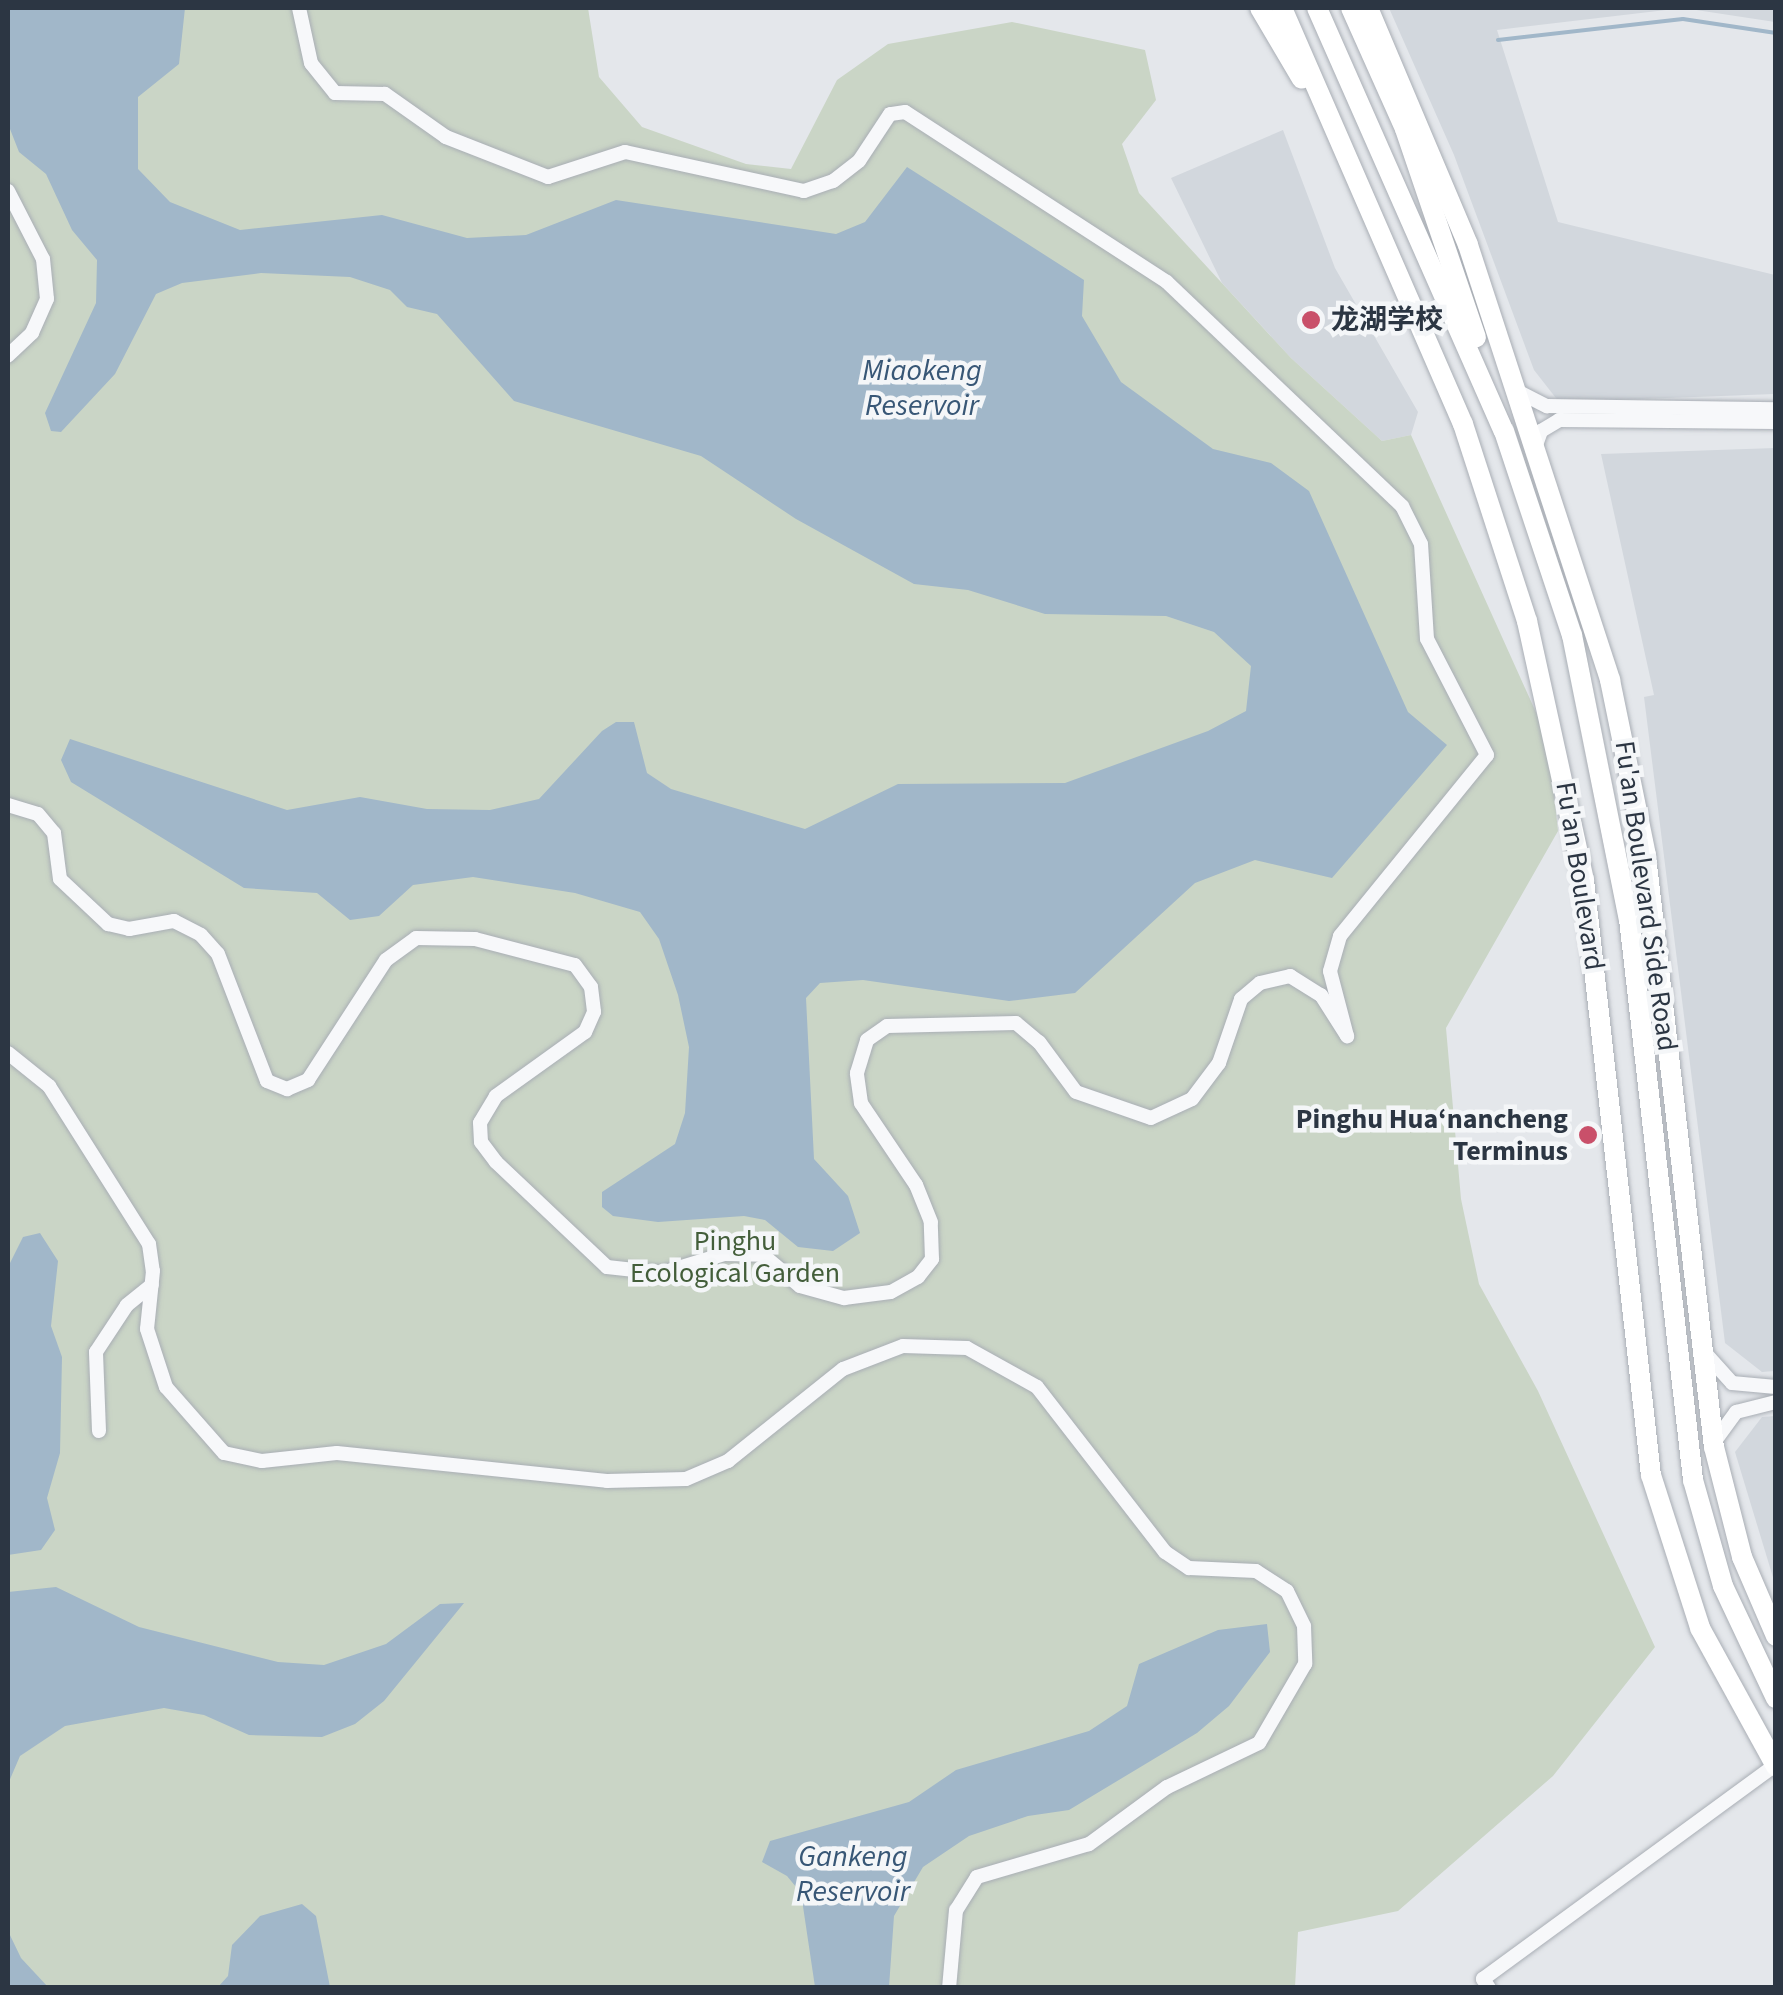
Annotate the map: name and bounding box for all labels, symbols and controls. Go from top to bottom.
place label: 龙湖学校 [1331,303,1443,337]
marker: 龙湖学校 [1300,309,1322,331]
water label: Miaokeng Reservoir [862,353,982,424]
street label: Fu'an Boulevard Side Road [1608,739,1684,1053]
street label: Fu'an Boulevard [1549,779,1611,973]
place label: Pinghu Hua‘nancheng Terminus [1296,1102,1568,1168]
marker: Pinghu Hua‘nancheng Terminus [1577,1124,1599,1146]
park label: Pinghu Ecological Garden [630,1224,840,1290]
water label: Gankeng Reservoir [796,1839,910,1910]

